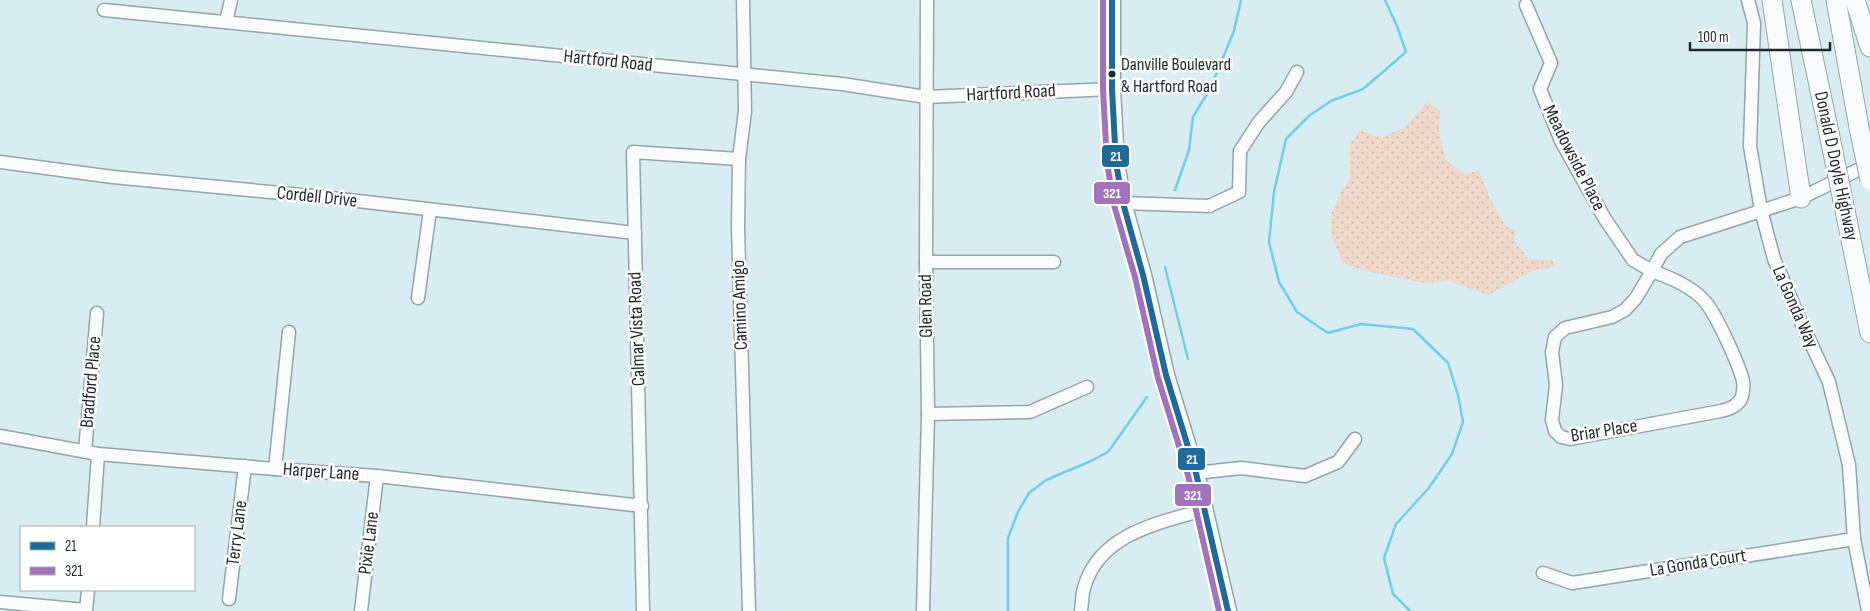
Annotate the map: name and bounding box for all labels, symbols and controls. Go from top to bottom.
scale bar [1690,20,1830,52]
text: 100 m [1698,28,1729,47]
street label: Hartford Road [562,45,654,77]
place label: Danville Boulevard & Hartford Road [1121,54,1231,97]
marker: Danville Boulevard & Hartford Road [1107,69,1117,79]
street label: Hartford Road [966,79,1056,107]
street label: Donald D Doyle Highway [1809,89,1863,243]
street label: Meadowside Place [1538,101,1610,215]
line badge: 21 [1101,144,1130,168]
text: 21 [1110,148,1122,165]
street label: Cordell Drive [276,181,358,213]
line badge: 321 [1093,181,1131,205]
text: 321 [1103,185,1121,202]
street label: Camino Amigo [727,259,753,351]
street label: La Gonda Way [1767,262,1824,352]
street label: Calmar Vista Road [624,271,650,387]
street label: Glen Road [914,274,938,338]
street label: Bradford Place [76,335,106,429]
street label: Briar Place [1569,414,1639,448]
line badge: 21 [1177,447,1206,471]
text: 21 [1186,451,1198,468]
street label: Harper Lane [282,458,360,486]
line badge: 321 [1174,483,1212,507]
text: 321 [1184,487,1202,504]
street label: Terry Lane [222,499,252,567]
street label: Pixie Lane [354,510,384,576]
legend [20,526,195,591]
text: 21 [65,537,77,556]
street label: La Gonda Court [1648,544,1748,582]
text: 321 [65,562,84,581]

